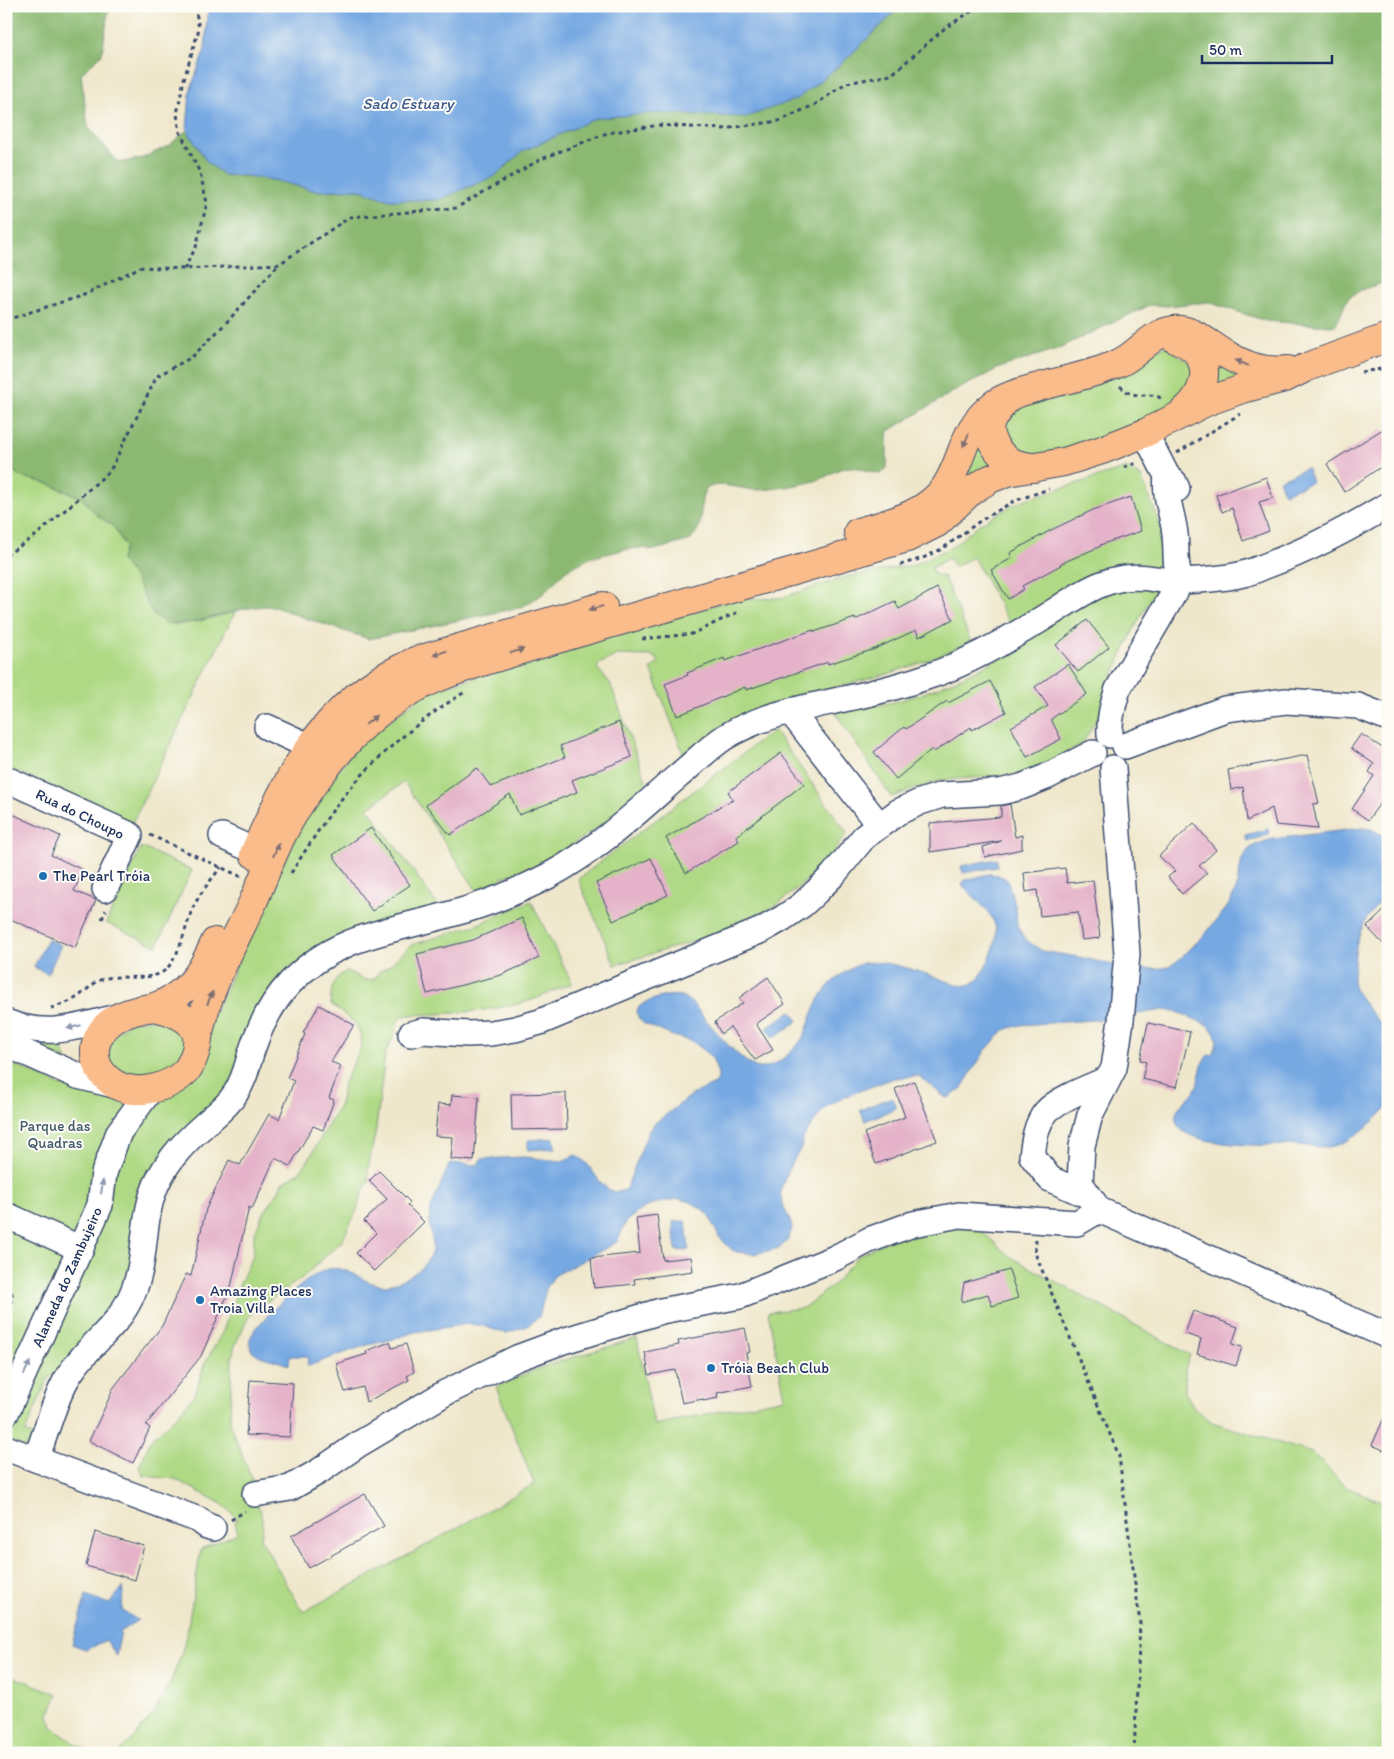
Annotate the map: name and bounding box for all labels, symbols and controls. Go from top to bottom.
scale bar [1202,32,1332,64]
text: 50 m [1209,41,1242,59]
water label: Sado Estuary [363,94,455,113]
one-way arrow [1235,359,1249,367]
one-way arrow [962,433,970,447]
one-way arrow [588,604,603,612]
one-way arrow [509,647,524,655]
one-way arrow [432,650,447,658]
one-way arrow [364,714,377,725]
street label: Rua do Choupo [33,785,127,843]
one-way arrow [272,843,280,857]
place label: The Pearl Tróia [53,867,151,885]
marker: The Pearl Tróia [37,870,49,882]
one-way arrow [206,991,214,1005]
one-way arrow [65,1024,81,1032]
park label: Parque das Quadras [20,1117,91,1152]
one-way arrow [99,1179,107,1195]
street label: Alameda do Zambujeiro [28,1204,106,1350]
place label: Amazing Places Troia Villa [210,1282,312,1317]
marker: Amazing Places Troia Villa [194,1294,206,1306]
place label: Tróia Beach Club [721,1359,829,1377]
one-way arrow [23,1361,31,1375]
marker: Tróia Beach Club [705,1362,717,1374]

